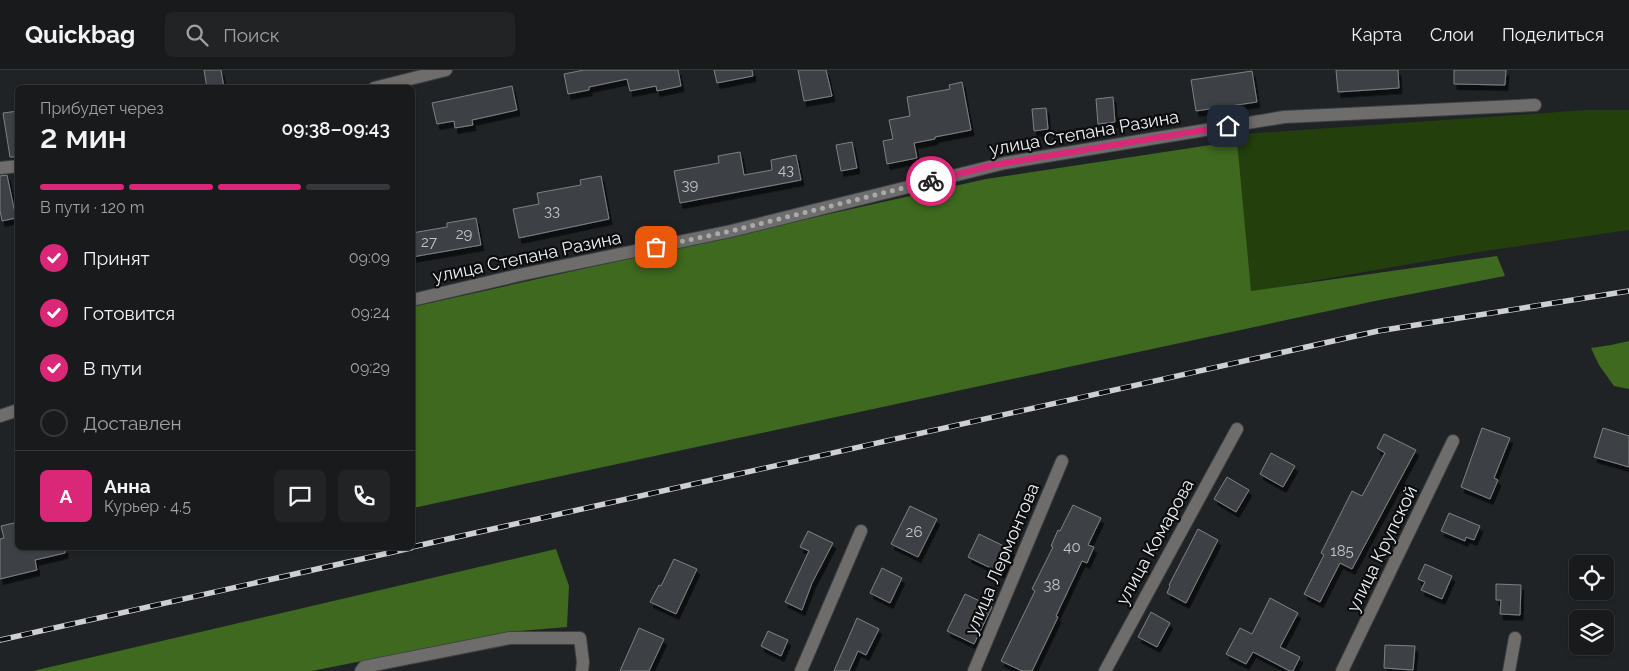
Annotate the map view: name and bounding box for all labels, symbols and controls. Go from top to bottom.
search box [165,12,515,57]
text: Quickbag [25,20,135,49]
icon: search [183,21,211,49]
text: Поиск [223,24,280,46]
text: Карта [1351,24,1402,45]
text: Слои [1430,24,1474,45]
text: Поделиться [1502,24,1604,45]
text: Прибудет через [40,99,164,118]
street label: улица Степана Разина [987,105,1180,160]
pin [1207,105,1249,147]
icon: home [1214,112,1242,140]
text: 09:38–09:43 [282,117,390,139]
text: 2 мин [40,118,127,155]
courier [906,156,956,206]
house number: 43 [778,161,794,179]
icon: bike [917,167,945,195]
house number: 39 [682,176,699,194]
text: В пути · 120 m [40,198,145,217]
house number: 33 [544,202,560,220]
house number: 29 [456,225,473,243]
street label: улица Степана Разина [431,226,623,287]
pin [635,226,677,268]
house number: 27 [421,233,437,251]
icon: bag [642,233,670,261]
icon: check [40,244,68,272]
text: Принят [83,247,150,269]
text: 09:09 [349,248,390,267]
icon: check [40,299,68,327]
text: Готовится [83,302,175,324]
text: 09:24 [351,303,390,322]
icon: check [40,354,68,382]
text: В пути [83,357,142,379]
text: 09:29 [350,358,390,377]
text: Доставлен [83,412,182,434]
button: chat [274,470,326,522]
button: phone [338,470,390,522]
text: Анна [104,475,151,497]
street label: улица Комарова [1111,475,1198,608]
street label: улица Лермонтова [960,480,1043,638]
street label: улица Крупской [1342,482,1421,615]
text: А [60,485,72,507]
text: Курьер · 4.5 [104,497,191,516]
house number: 26 [906,523,922,541]
house number: 40 [1063,538,1081,556]
house number: 185 [1330,542,1354,560]
map controls [1569,555,1614,655]
button: locate [1569,555,1614,600]
house number: 38 [1044,576,1061,594]
button: layers [1569,610,1614,655]

